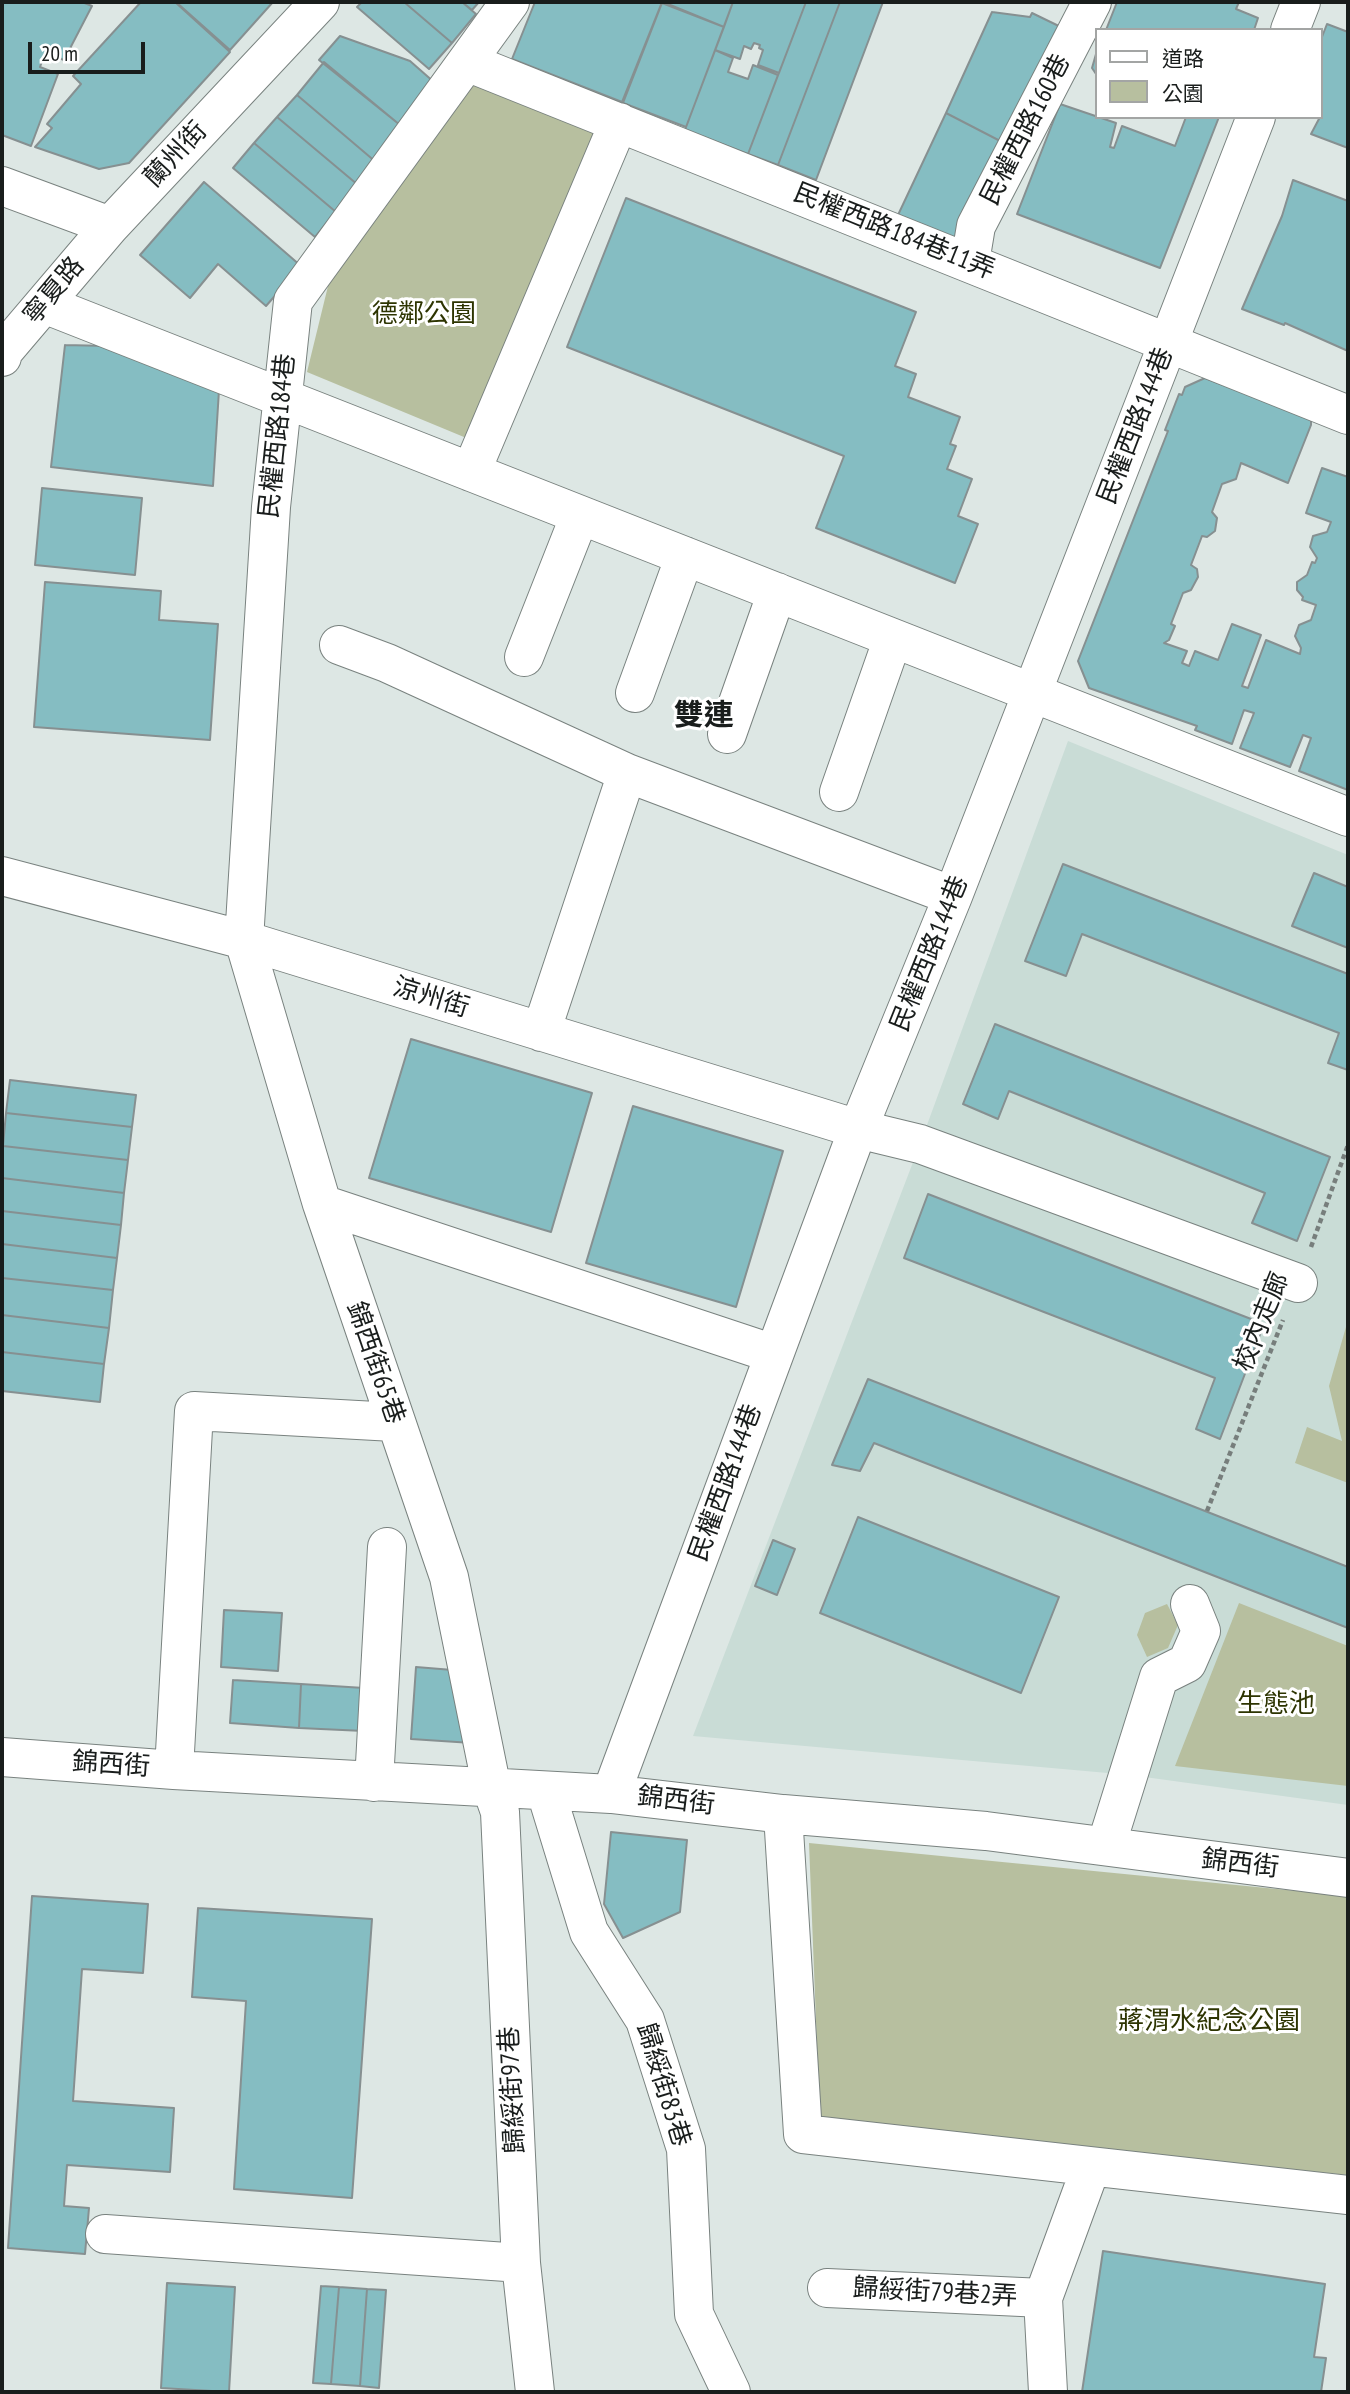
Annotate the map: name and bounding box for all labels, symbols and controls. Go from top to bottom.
scale bar [32,28,149,72]
legend [1094,28,1322,119]
text: 20 m [41,40,78,67]
text: 道路 [1162,45,1204,72]
street label: 民權西路160巷 [975,49,1077,211]
text: 公園 [1162,80,1204,107]
street label: 蘭州街 [138,116,214,194]
street label: 民權西路184巷11弄 [789,177,999,287]
street label: 寧夏路 [17,251,91,331]
park label: 德鄰公園 [372,299,476,331]
street label: 民權西路144巷 [1092,343,1180,509]
street label: 民權西路184巷 [254,352,302,520]
district label: 雙連 [674,698,734,734]
street label: 民權西路144巷 [885,872,975,1036]
street label: 涼州街 [389,972,473,1024]
street label: 校內走廊 [1228,1268,1296,1376]
street label: 錦西街65巷 [340,1298,410,1428]
street label: 民權西路144巷 [683,1400,769,1566]
park label: 生態池 [1237,1689,1315,1721]
street label: 錦西街 [71,1747,151,1783]
street label: 錦西街 [635,1781,717,1821]
street label: 錦西街 [1199,1844,1281,1884]
park label: 蔣渭水紀念公園 [1118,2006,1300,2038]
street label: 歸綏街83巷 [629,2020,697,2150]
street label: 歸綏街97巷 [494,2026,532,2154]
street label: 歸綏街79巷2弄 [852,2273,1018,2313]

